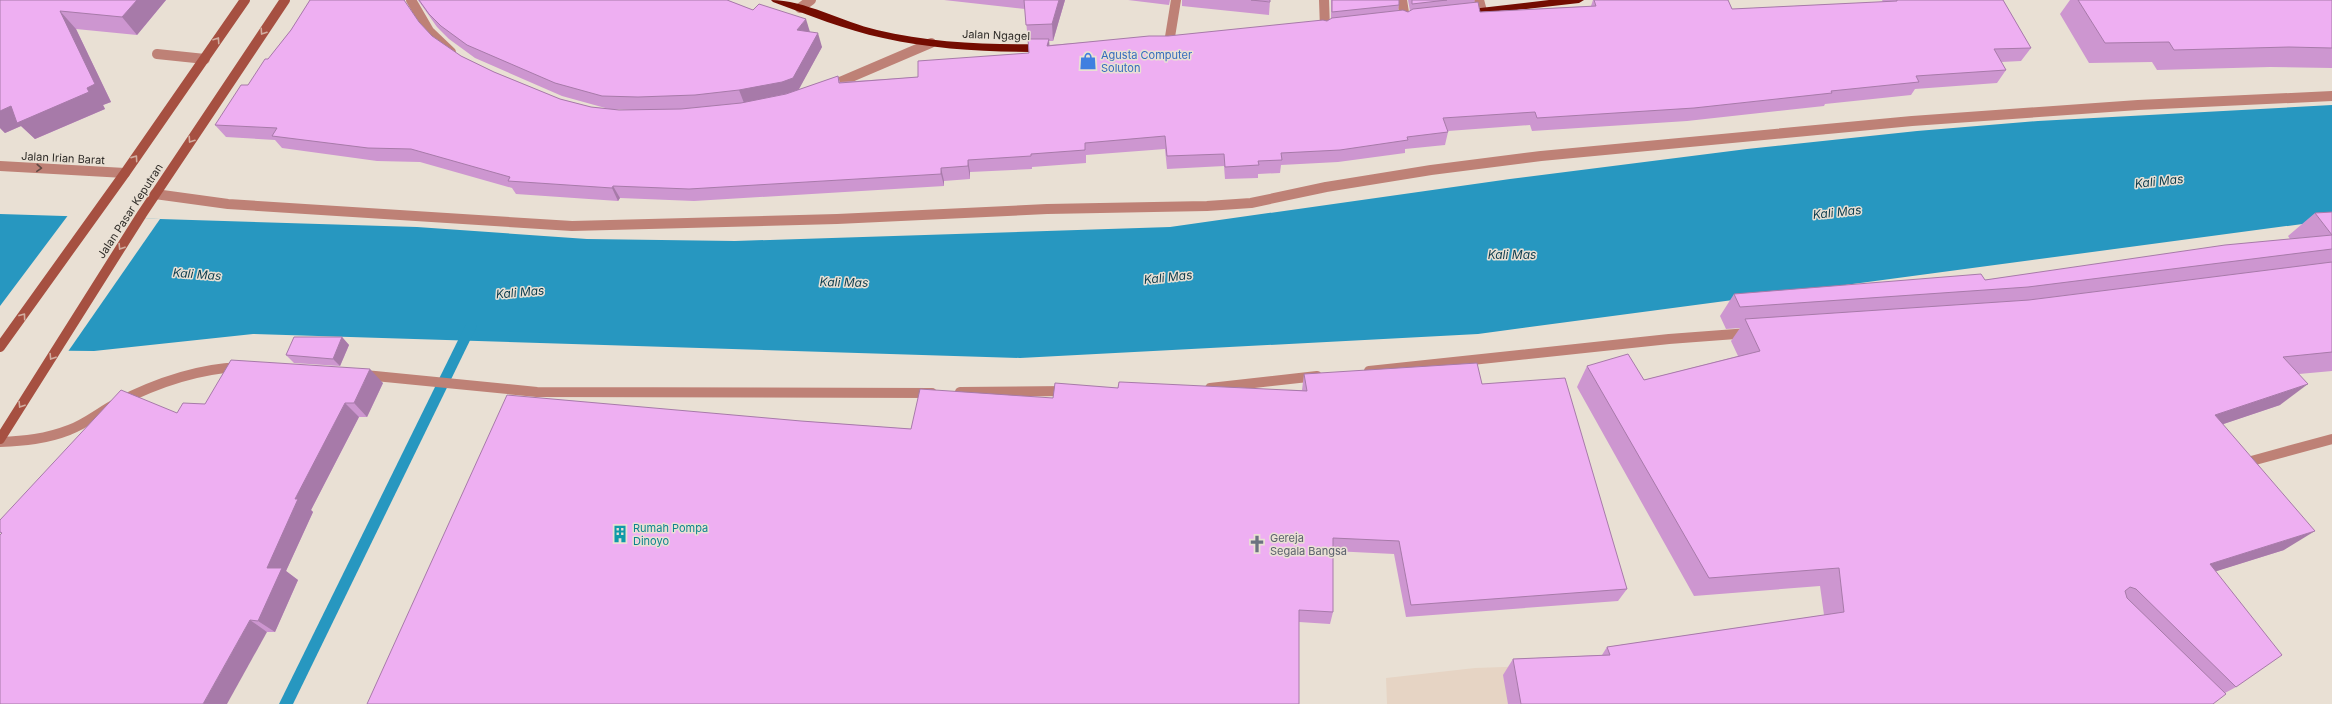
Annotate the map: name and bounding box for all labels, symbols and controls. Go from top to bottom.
street label: Jalan Ngagel [962,27,1030,43]
one-way arrow [261,28,268,35]
one-way arrow [213,37,220,44]
place label: Agusta Computer Soluton [1101,48,1192,75]
shop icon: Agusta Computer Soluton [1078,51,1098,71]
one-way arrow [189,136,196,143]
street label: Jalan Irian Barat [21,149,106,167]
one-way arrow [130,156,137,163]
street label: Jalan Pasar Keputran [94,161,166,261]
one-way arrow [36,164,42,173]
water label: Kali Mas [2134,171,2184,191]
water label: Kali Mas [1812,202,1862,222]
one-way arrow [118,243,126,250]
water label: Kali Mas [1488,247,1536,262]
water label: Kali Mas [172,265,222,283]
water label: Kali Mas [1143,267,1193,287]
water label: Kali Mas [820,274,868,290]
water label: Kali Mas [495,282,545,302]
one-way arrow [18,313,25,320]
one-way arrow [49,353,56,360]
one-way arrow [19,401,26,408]
place label: Rumah Pompa Dinoyo [633,521,708,548]
building icon: Rumah Pompa Dinoyo [610,524,630,544]
place label: Gereja Segala Bangsa [1270,531,1347,558]
church icon: Gereja Segala Bangsa [1247,534,1267,554]

